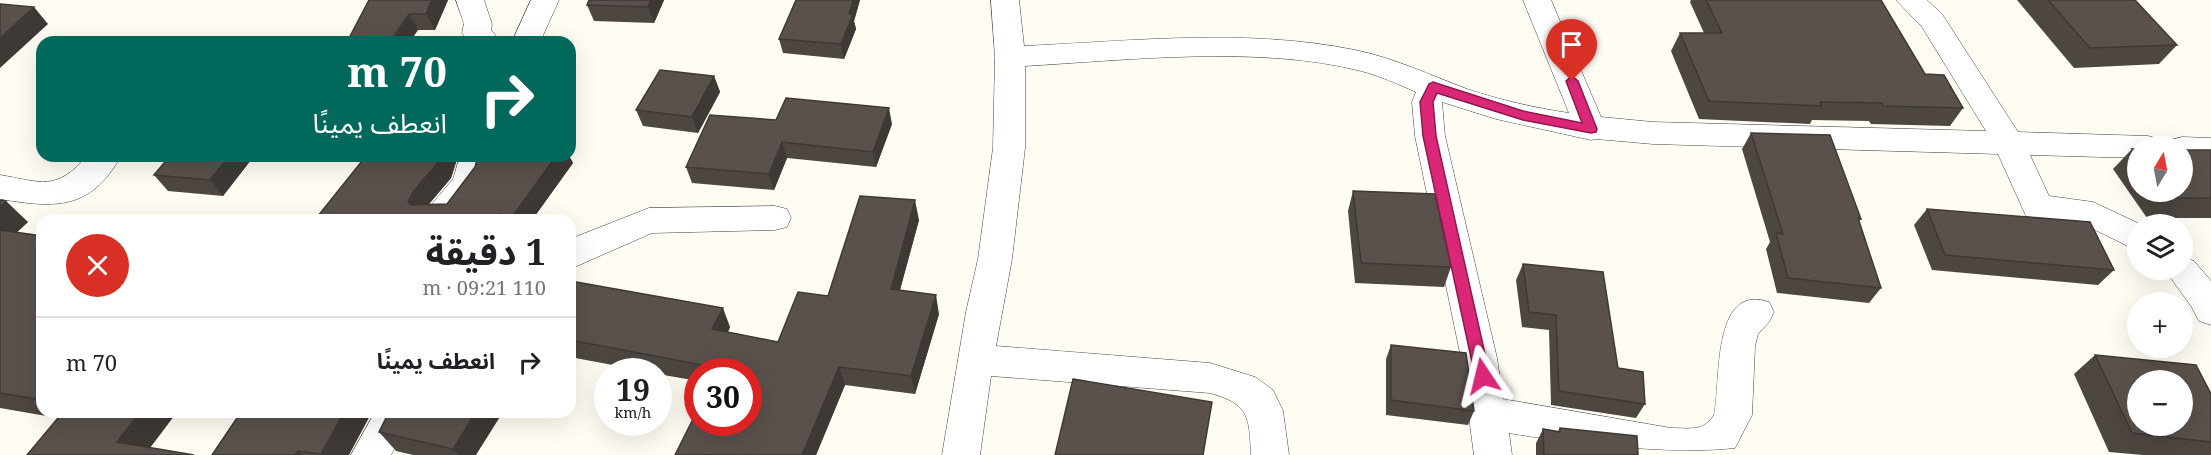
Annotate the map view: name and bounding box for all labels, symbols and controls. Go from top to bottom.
pin [1546,19,1597,81]
icon: arrive [1555,28,1588,61]
text: 70 m [347,42,447,99]
icon: right [468,60,546,138]
text: انعطف يمينًا [313,104,447,141]
north arrow [2127,136,2193,202]
map controls [2127,136,2193,436]
button: layers [2127,214,2193,280]
text: 1 دقيقة [426,227,546,276]
button: close [66,234,129,297]
text: 110 m · 09:21 [423,274,546,301]
button: + [2127,292,2193,358]
position arrow [1451,344,1515,408]
text: انعطف يمينًا [377,345,495,375]
icon: right [513,346,546,379]
text: 70 m [66,347,117,377]
speed limit sign: 30 [684,358,762,436]
text: 19 [616,369,650,410]
button: − [2127,370,2193,436]
text: km/h [615,402,651,422]

